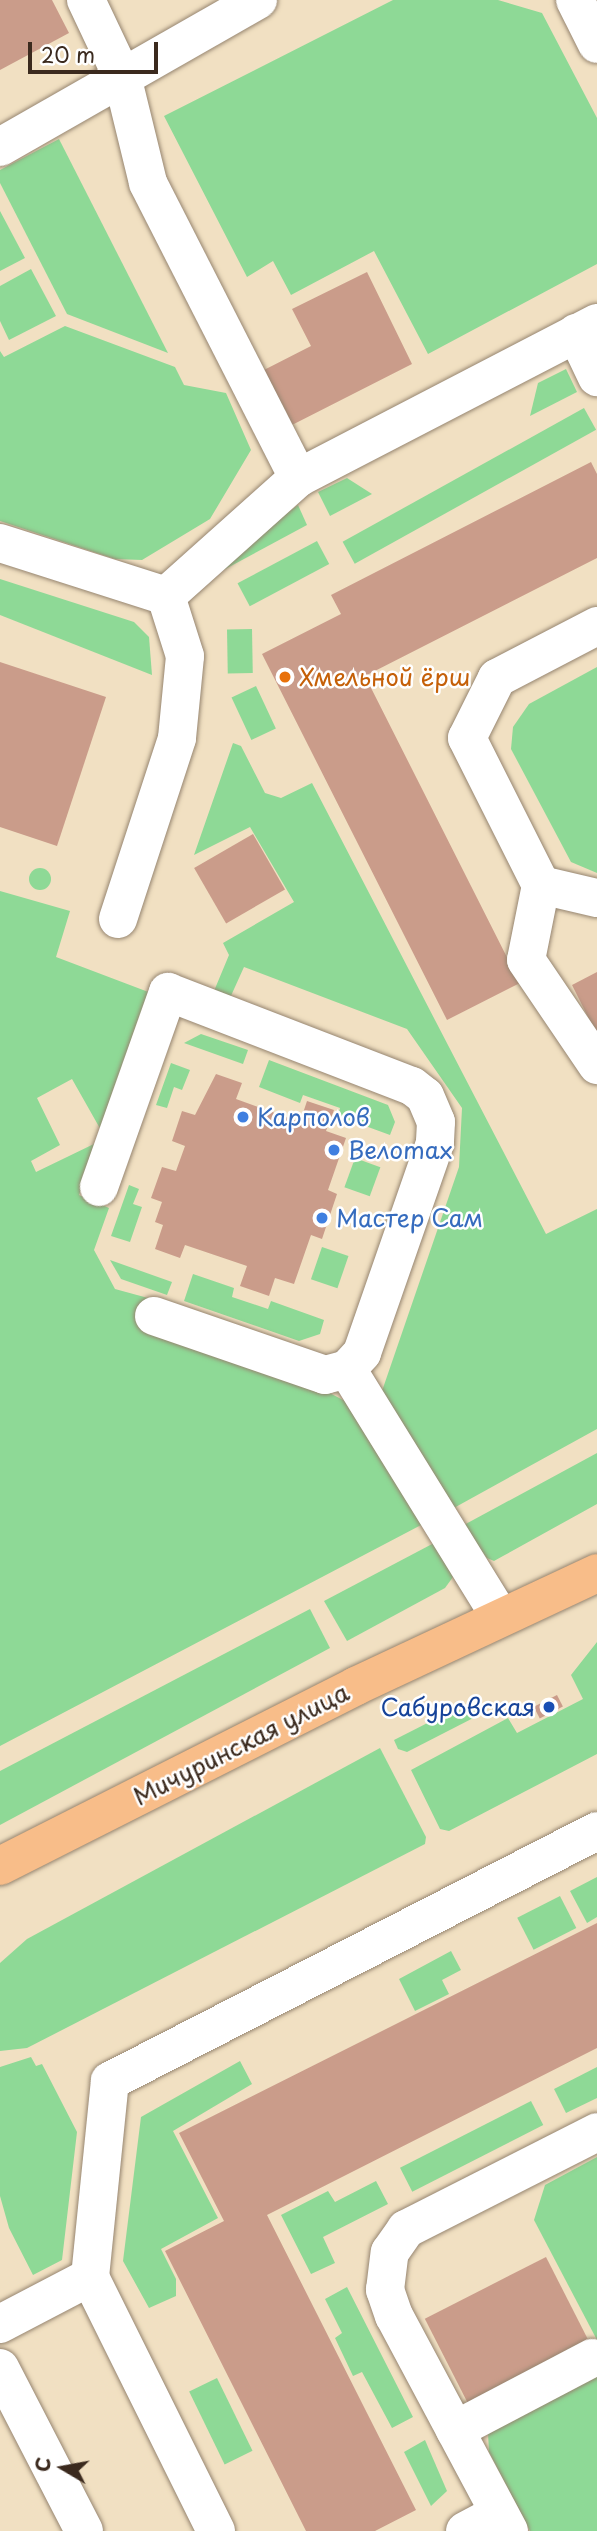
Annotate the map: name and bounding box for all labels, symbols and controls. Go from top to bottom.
scale bar [32,28,161,72]
text: 20 m [41,38,95,70]
place label: Хмельной ёрш [299,663,470,691]
marker: Хмельной ёрш [277,669,293,685]
place label: Карполов [257,1103,370,1131]
marker: Карполов [235,1109,251,1125]
place label: Велоmax [348,1136,453,1164]
marker: Велоmax [326,1142,342,1158]
place label: Мастер Сам [336,1204,483,1232]
marker: Мастер Сам [314,1210,330,1226]
street label: Мичуринская улица [128,1677,354,1811]
place label: Сабуровская [380,1693,535,1721]
marker: Сабуровская [541,1699,557,1715]
north arrow [28,2433,98,2503]
text: С [27,2455,57,2474]

